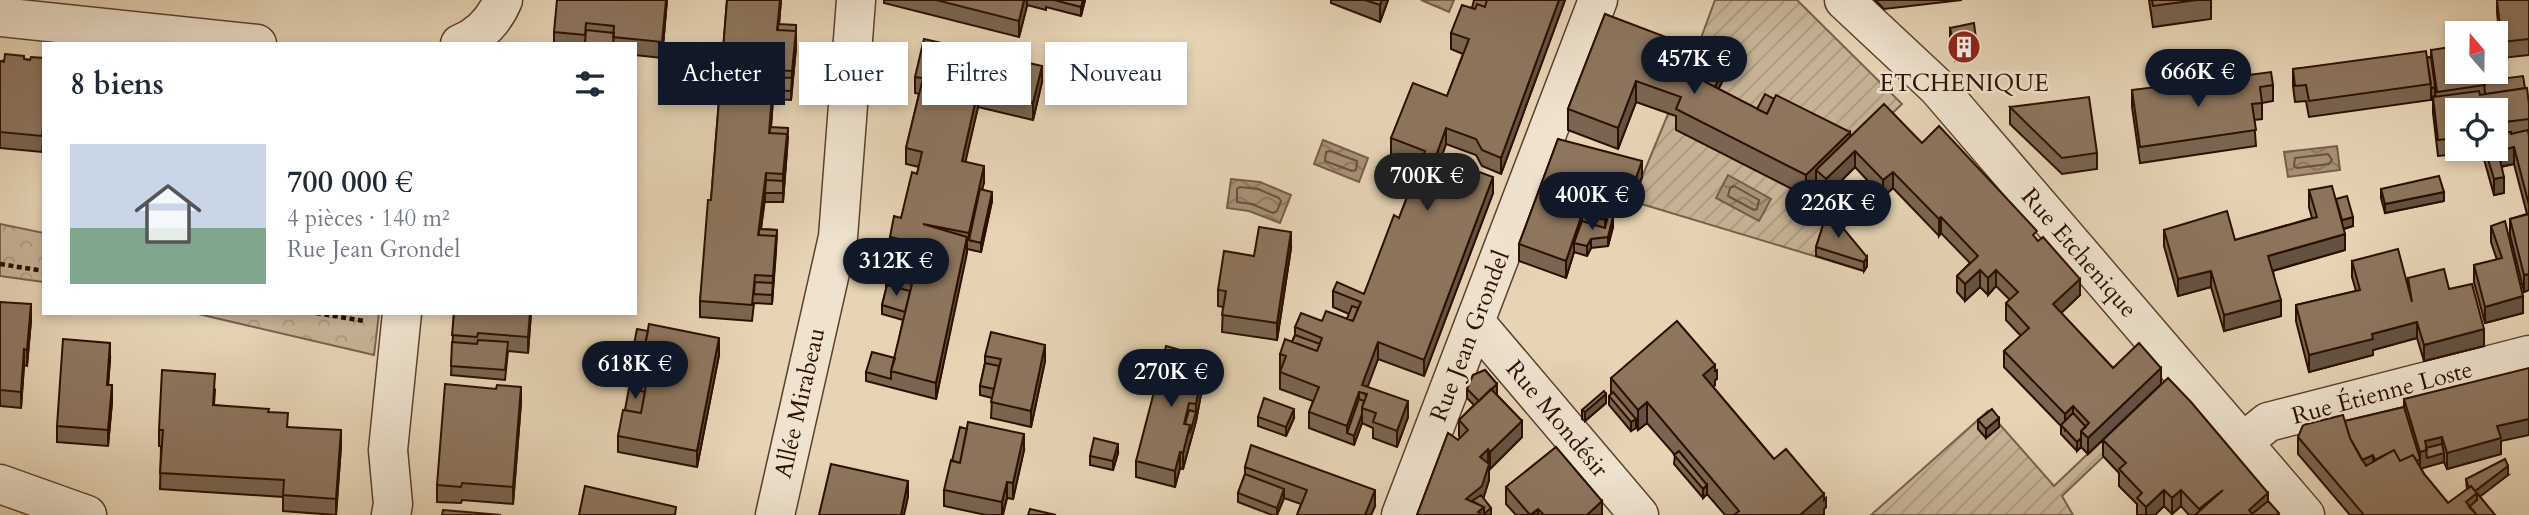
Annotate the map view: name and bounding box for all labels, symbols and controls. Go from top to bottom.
north arrow [2445,21,2508,84]
map controls [2445,21,2508,161]
building icon: ETCHENIQUE [1945,28,1983,66]
pin: 457K € [1637,36,1751,96]
chip: Acheter [658,42,785,105]
chip: Louer [799,42,908,105]
chip: Filtres [922,42,1031,105]
chip: Nouveau [1045,42,1187,105]
text: 457K € [1657,43,1731,74]
pin: 666K € [2141,50,2255,109]
text: 666K € [2161,56,2235,87]
text: 8 biens [70,64,164,105]
icon: filters [571,65,609,103]
place label: ETCHENIQUE [1879,67,2049,100]
button: locate [2445,98,2508,161]
pin: 700K € [1370,154,1484,213]
text: 700K € [1390,160,1464,191]
text: 700 000 € [287,162,413,203]
icon: home [126,172,210,256]
pin: 400K € [1535,173,1649,232]
text: 400K € [1555,179,1629,210]
pin: 226K € [1781,180,1895,240]
street label: Rue Etchenique [2013,181,2145,325]
text: 226K € [1801,187,1875,218]
text: 4 pièces · 140 m² [287,203,450,234]
text: Rue Jean Grondel [287,234,460,265]
pin: 312K € [839,238,953,298]
text: 312K € [859,245,933,276]
street label: Rue Jean Grondel [1422,246,1518,426]
street label: Allée Mirabeau [767,325,833,481]
pin: 618K € [578,342,692,401]
text: 618K € [598,348,672,379]
pin: 270K € [1114,350,1228,409]
street label: Rue Mondésir [1498,353,1616,485]
street label: Rue Étienne Loste [2288,353,2476,433]
text: 270K € [1134,356,1208,387]

